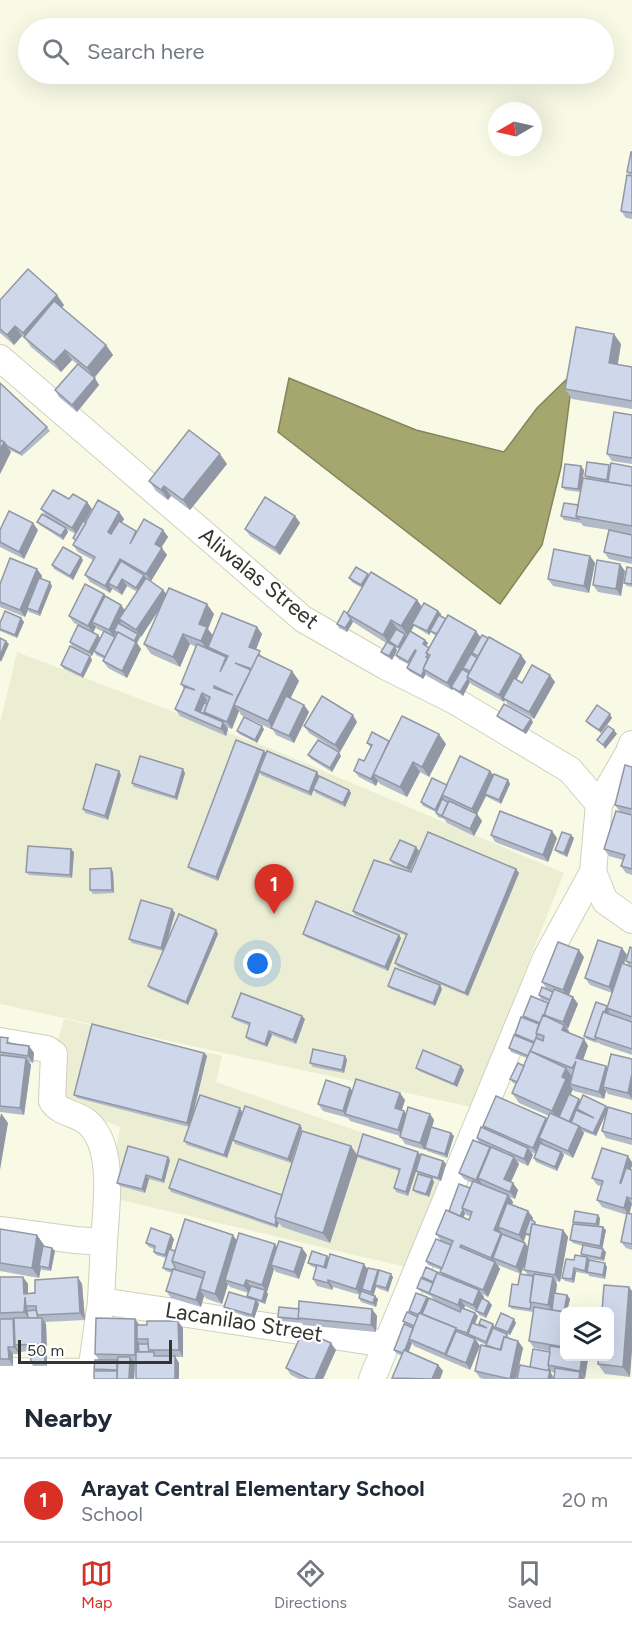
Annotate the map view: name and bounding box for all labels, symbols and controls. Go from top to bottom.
search box [18,18,614,84]
icon: search [39,35,72,68]
text: Search here [87,38,205,65]
north arrow [488,102,542,156]
street label: Aliwalas Street [194,521,324,635]
pin: 1 [254,864,294,914]
your location [243,949,272,978]
street label: Lacanilao Street [163,1296,325,1348]
map controls [560,1307,614,1361]
button: layers [560,1307,614,1361]
scale bar [18,1337,172,1364]
text: 50 m [27,1341,64,1360]
text: Nearby [24,1402,112,1434]
text: Arayat Central Elementary School [81,1475,425,1502]
text: 1 [39,1488,48,1512]
text: 20 m [562,1488,608,1512]
text: School [81,1502,143,1526]
tab: Map [80,1557,113,1612]
tab: Directions [274,1557,347,1612]
tab: Saved [508,1557,552,1612]

